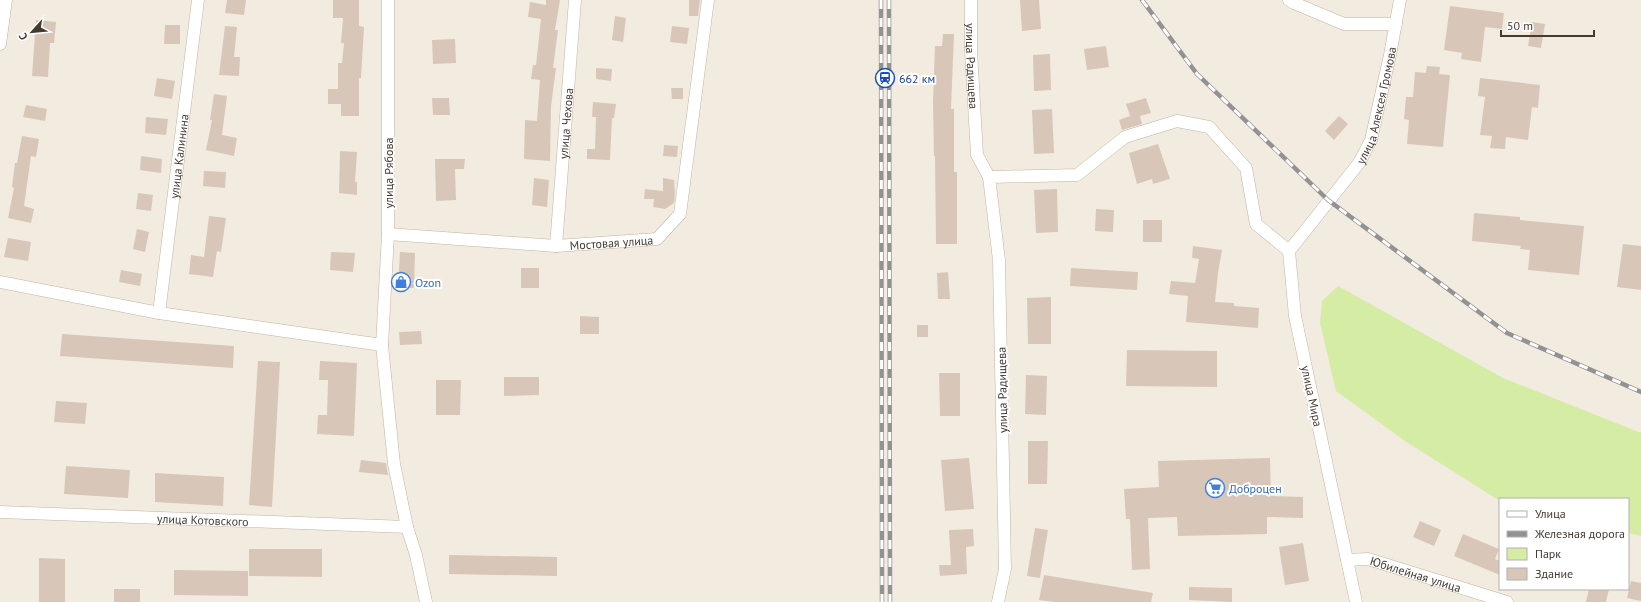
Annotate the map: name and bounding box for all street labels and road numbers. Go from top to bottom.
street label: улица Радищева [964,23,982,109]
street label: улица Алексея Громова [1352,45,1399,166]
street label: улица Чехова [555,87,576,159]
street label: улица Калинина [166,113,191,199]
street label: улица Рябова [381,138,396,208]
street label: Мостовая улица [569,232,654,253]
street label: улица Радищева [994,347,1010,433]
street label: улица Мира [1298,364,1326,428]
street label: улица Котовского [157,510,249,529]
street label: Юбилейная улица [1368,553,1463,595]

